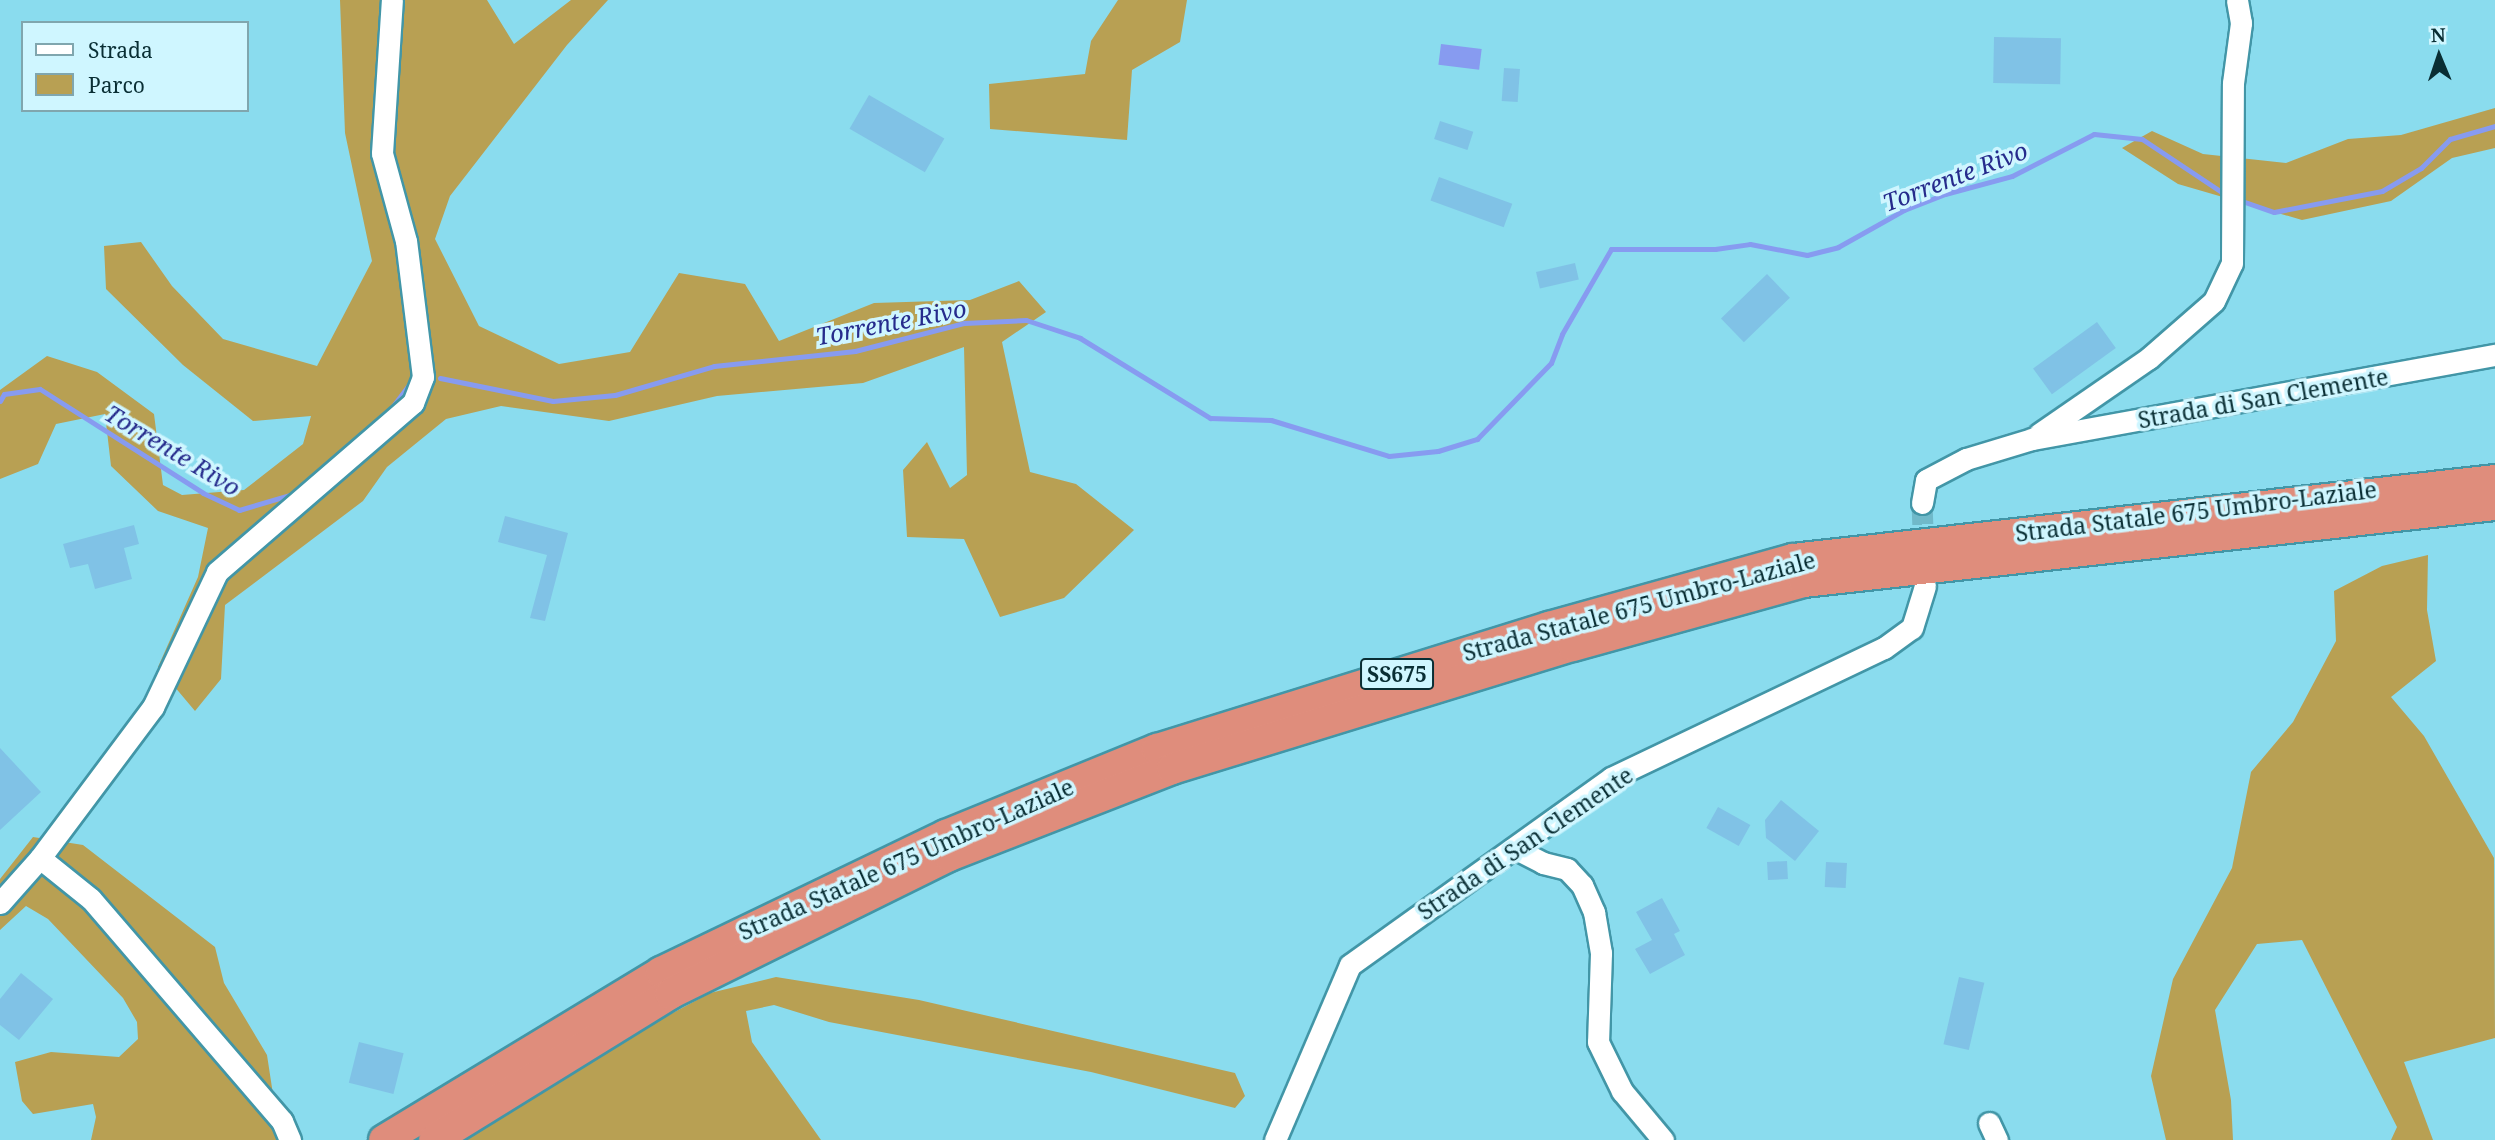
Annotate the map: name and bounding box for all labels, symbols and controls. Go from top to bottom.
legend [21,21,248,112]
north arrow [2404,21,2474,91]
text: N [2430,22,2446,48]
text: Strada [88,36,153,64]
text: Parco [88,71,145,99]
water label: Torrente Rivo [1879,135,2031,217]
water label: Torrente Rivo [813,293,969,351]
street label: Strada di San Clemente [2136,362,2390,434]
water label: Torrente Rivo [100,398,246,502]
street label: Strada Statale 675 Umbro-Laziale [2014,475,2378,547]
street label: Strada Statale 675 Umbro-Laziale [1460,546,1818,666]
road number: SS675 [1358,656,1436,692]
street label: Strada di San Clemente [1412,761,1638,925]
street label: Strada Statale 675 Umbro-Laziale [734,772,1078,946]

